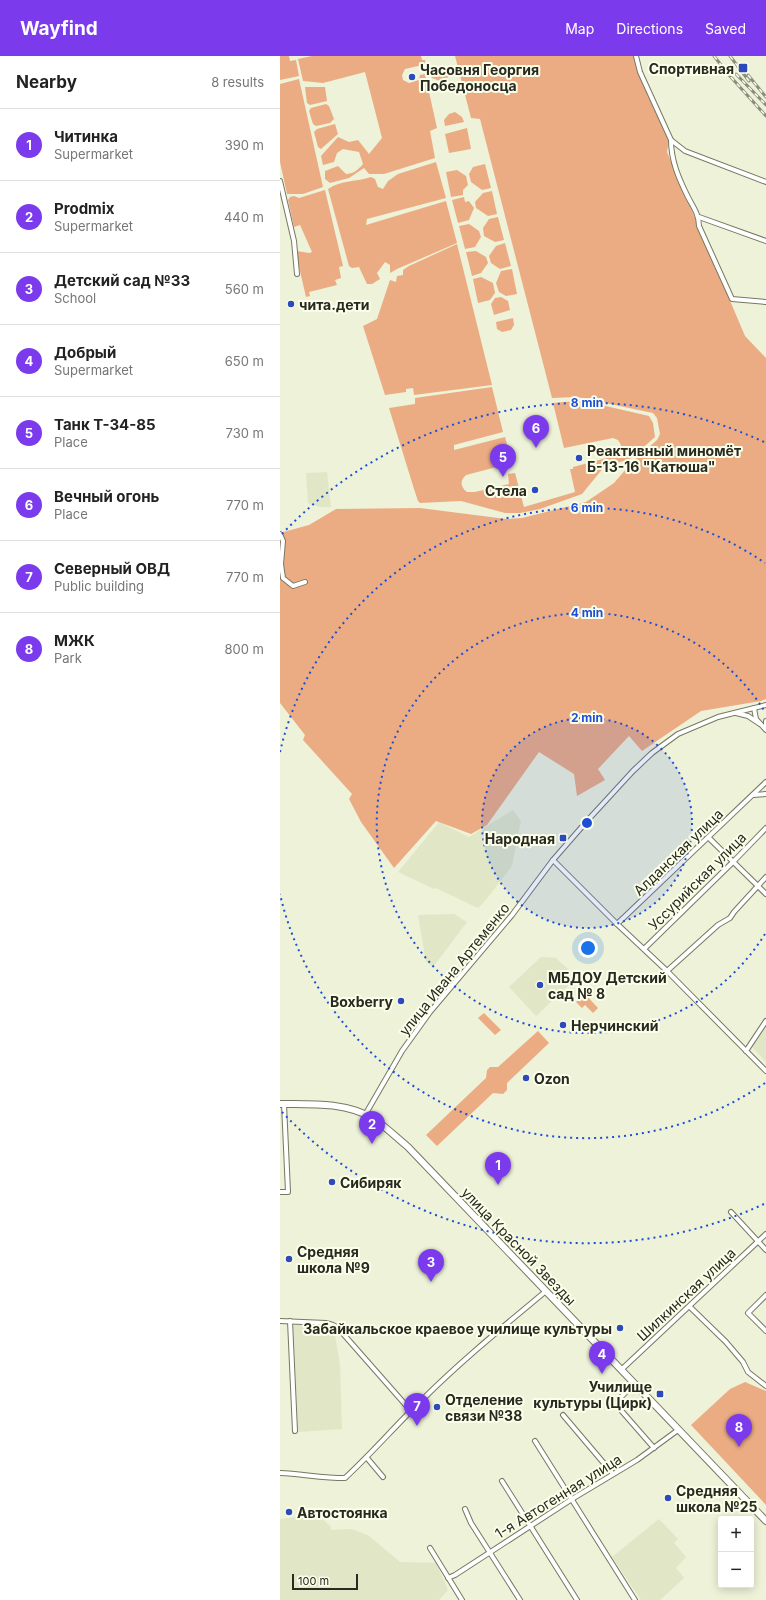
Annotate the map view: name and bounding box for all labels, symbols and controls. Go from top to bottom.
text: Wayfind [20,17,98,40]
text: Map [565,20,594,37]
text: Directions [616,20,683,37]
text: Saved [705,20,746,37]
place label: Спортивная [649,60,734,77]
place label: Часовня Георгия Победоносца [420,61,539,94]
marker: Спортивная [737,62,749,74]
text: Nearby [16,72,77,92]
marker: Часовня Георгия Победоносца [407,72,417,82]
text: 8 results [211,74,264,90]
text: Читинка [54,127,118,146]
text: 1 [26,137,32,153]
text: 390 m [225,137,264,153]
text: Supermarket [54,146,133,162]
text: Prodmix [54,199,115,218]
text: 2 [25,209,33,225]
text: 440 m [224,209,264,225]
text: Supermarket [54,218,133,234]
text: Детский сад №33 [54,271,190,290]
text: 3 [25,281,33,297]
text: 560 m [225,281,264,297]
text: School [54,290,96,306]
place label: чита.дети [299,296,370,313]
marker: чита.дети [286,299,296,309]
text: Добрый [54,343,116,362]
text: 4 [25,353,33,369]
text: 650 m [225,353,264,369]
text: Supermarket [54,362,133,378]
text: 8 min [571,395,603,410]
text: Танк Т-34-85 [54,415,156,434]
pin: 6 [523,415,549,448]
text: 5 [25,425,33,441]
text: 730 m [226,425,264,441]
text: Place [54,434,88,450]
place label: Реактивный миномёт Б-13-16 "Катюша" [587,442,741,475]
pin: 5 [490,444,516,477]
marker: Реактивный миномёт Б-13-16 "Катюша" [574,453,584,463]
place label: Стела [485,482,527,499]
marker: Стела [530,485,540,495]
text: Вечный огонь [54,487,159,506]
text: 6 [25,497,33,513]
text: 770 m [226,497,264,513]
text: 6 min [571,500,603,515]
text: Place [54,506,88,522]
text: Северный ОВД [54,559,170,578]
text: 7 [25,569,33,585]
text: 770 m [226,569,264,585]
text: Public building [54,578,144,594]
text: 4 min [571,605,603,620]
text: МЖК [54,631,95,650]
text: 8 [25,641,33,657]
text: 800 m [225,641,264,657]
text: Park [54,650,82,666]
text: 2 min [571,710,603,725]
street label: Алданская улица [630,805,726,899]
centre of rings [580,816,594,830]
street label: Уссурийская улица [645,829,749,933]
place label: Народная [485,830,555,847]
marker: Народная [558,833,568,843]
street label: улица Ивана Артеменко [395,899,513,1039]
your location [578,938,598,958]
place label: МБДОУ Детский сад № 8 [548,969,667,1002]
marker: МБДОУ Детский сад № 8 [535,980,545,990]
place label: Boxberry [330,993,394,1010]
marker: Boxberry [396,996,406,1006]
place label: Нерчинский [571,1017,658,1034]
marker: Нерчинский [558,1020,568,1030]
place label: Ozon [534,1070,570,1087]
marker: Ozon [521,1073,531,1083]
pin: 2 [359,1111,385,1144]
pin: 1 [485,1152,511,1185]
place label: Сибиряк [340,1174,402,1191]
marker: Сибиряк [327,1177,337,1187]
street label: улица Красной Звезды [458,1184,580,1308]
place label: Средняя школа №9 [297,1243,370,1276]
street label: Шилкинская улица [633,1244,739,1344]
pin: 3 [418,1249,444,1282]
marker: Средняя школа №9 [284,1254,294,1264]
place label: Забайкальское краевое училище культуры [303,1320,612,1337]
marker: Забайкальское краевое училище культуры [615,1323,625,1333]
pin: 4 [589,1341,615,1374]
place label: Училище культуры (Цирк) [533,1378,652,1411]
marker: Училище культуры (Цирк) [655,1389,665,1399]
place label: Отделение связи №38 [445,1391,523,1424]
pin: 7 [404,1393,430,1426]
marker: Отделение связи №38 [432,1402,442,1412]
pin: 8 [726,1414,752,1447]
street label: 1-я Автогенная улица [492,1450,624,1542]
place label: Средняя школа №25 [676,1482,758,1515]
marker: Средняя школа №25 [663,1493,673,1503]
place label: Автостоянка [297,1504,388,1521]
marker: Автостоянка [284,1507,294,1517]
map controls [718,1516,754,1588]
button: + [718,1516,754,1552]
button: − [718,1552,754,1588]
scale bar [292,1572,358,1591]
text: 100 m [298,1574,329,1588]

